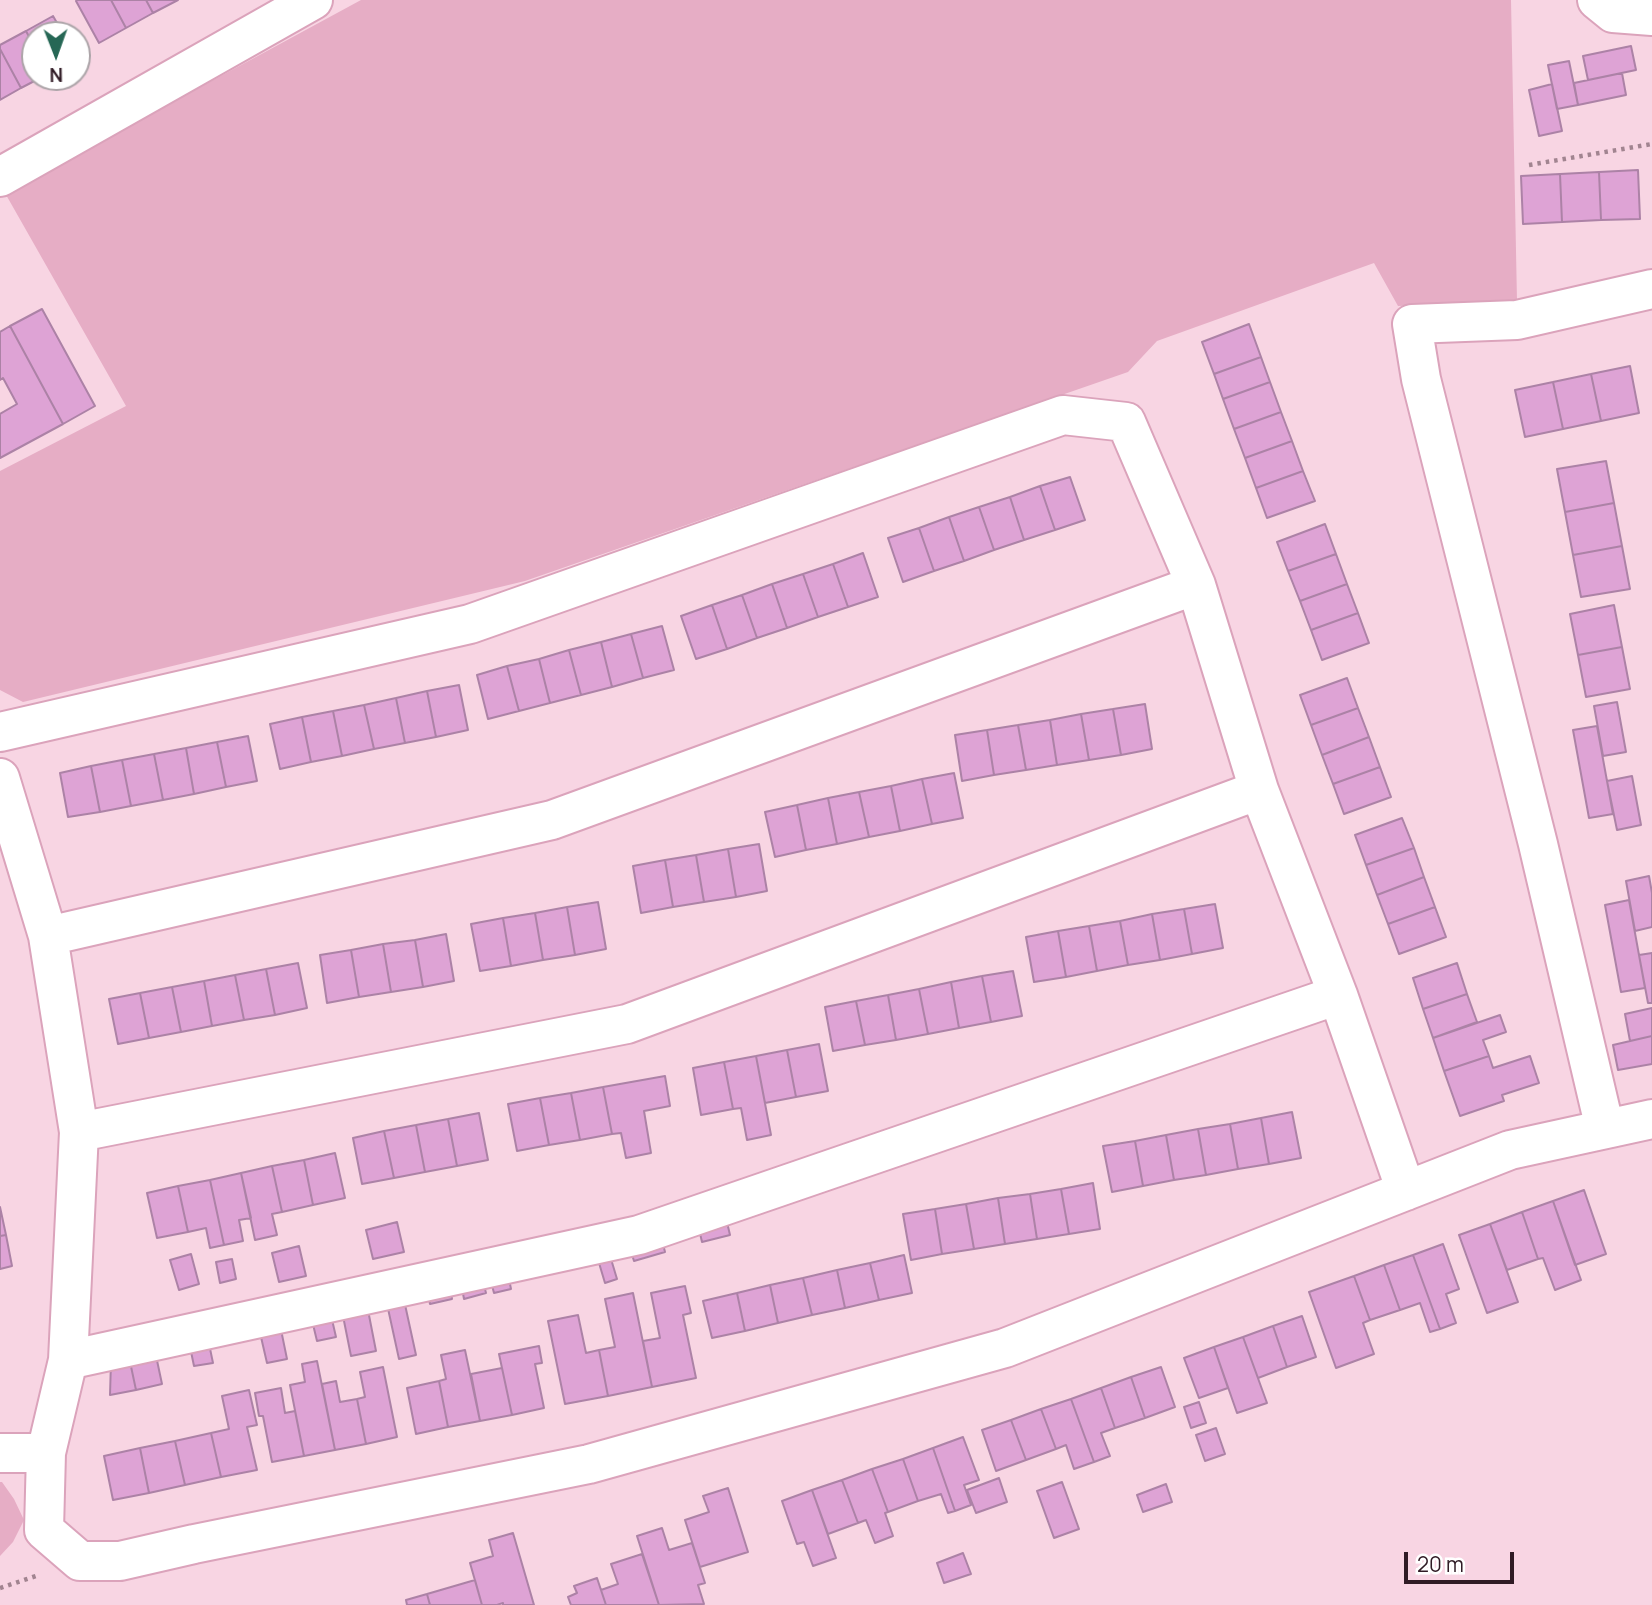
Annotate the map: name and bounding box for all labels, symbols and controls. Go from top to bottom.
north arrow [21,21,91,91]
text: N [49,62,63,88]
scale bar [1407,1538,1517,1582]
text: 20 m [1417,1550,1464,1578]

